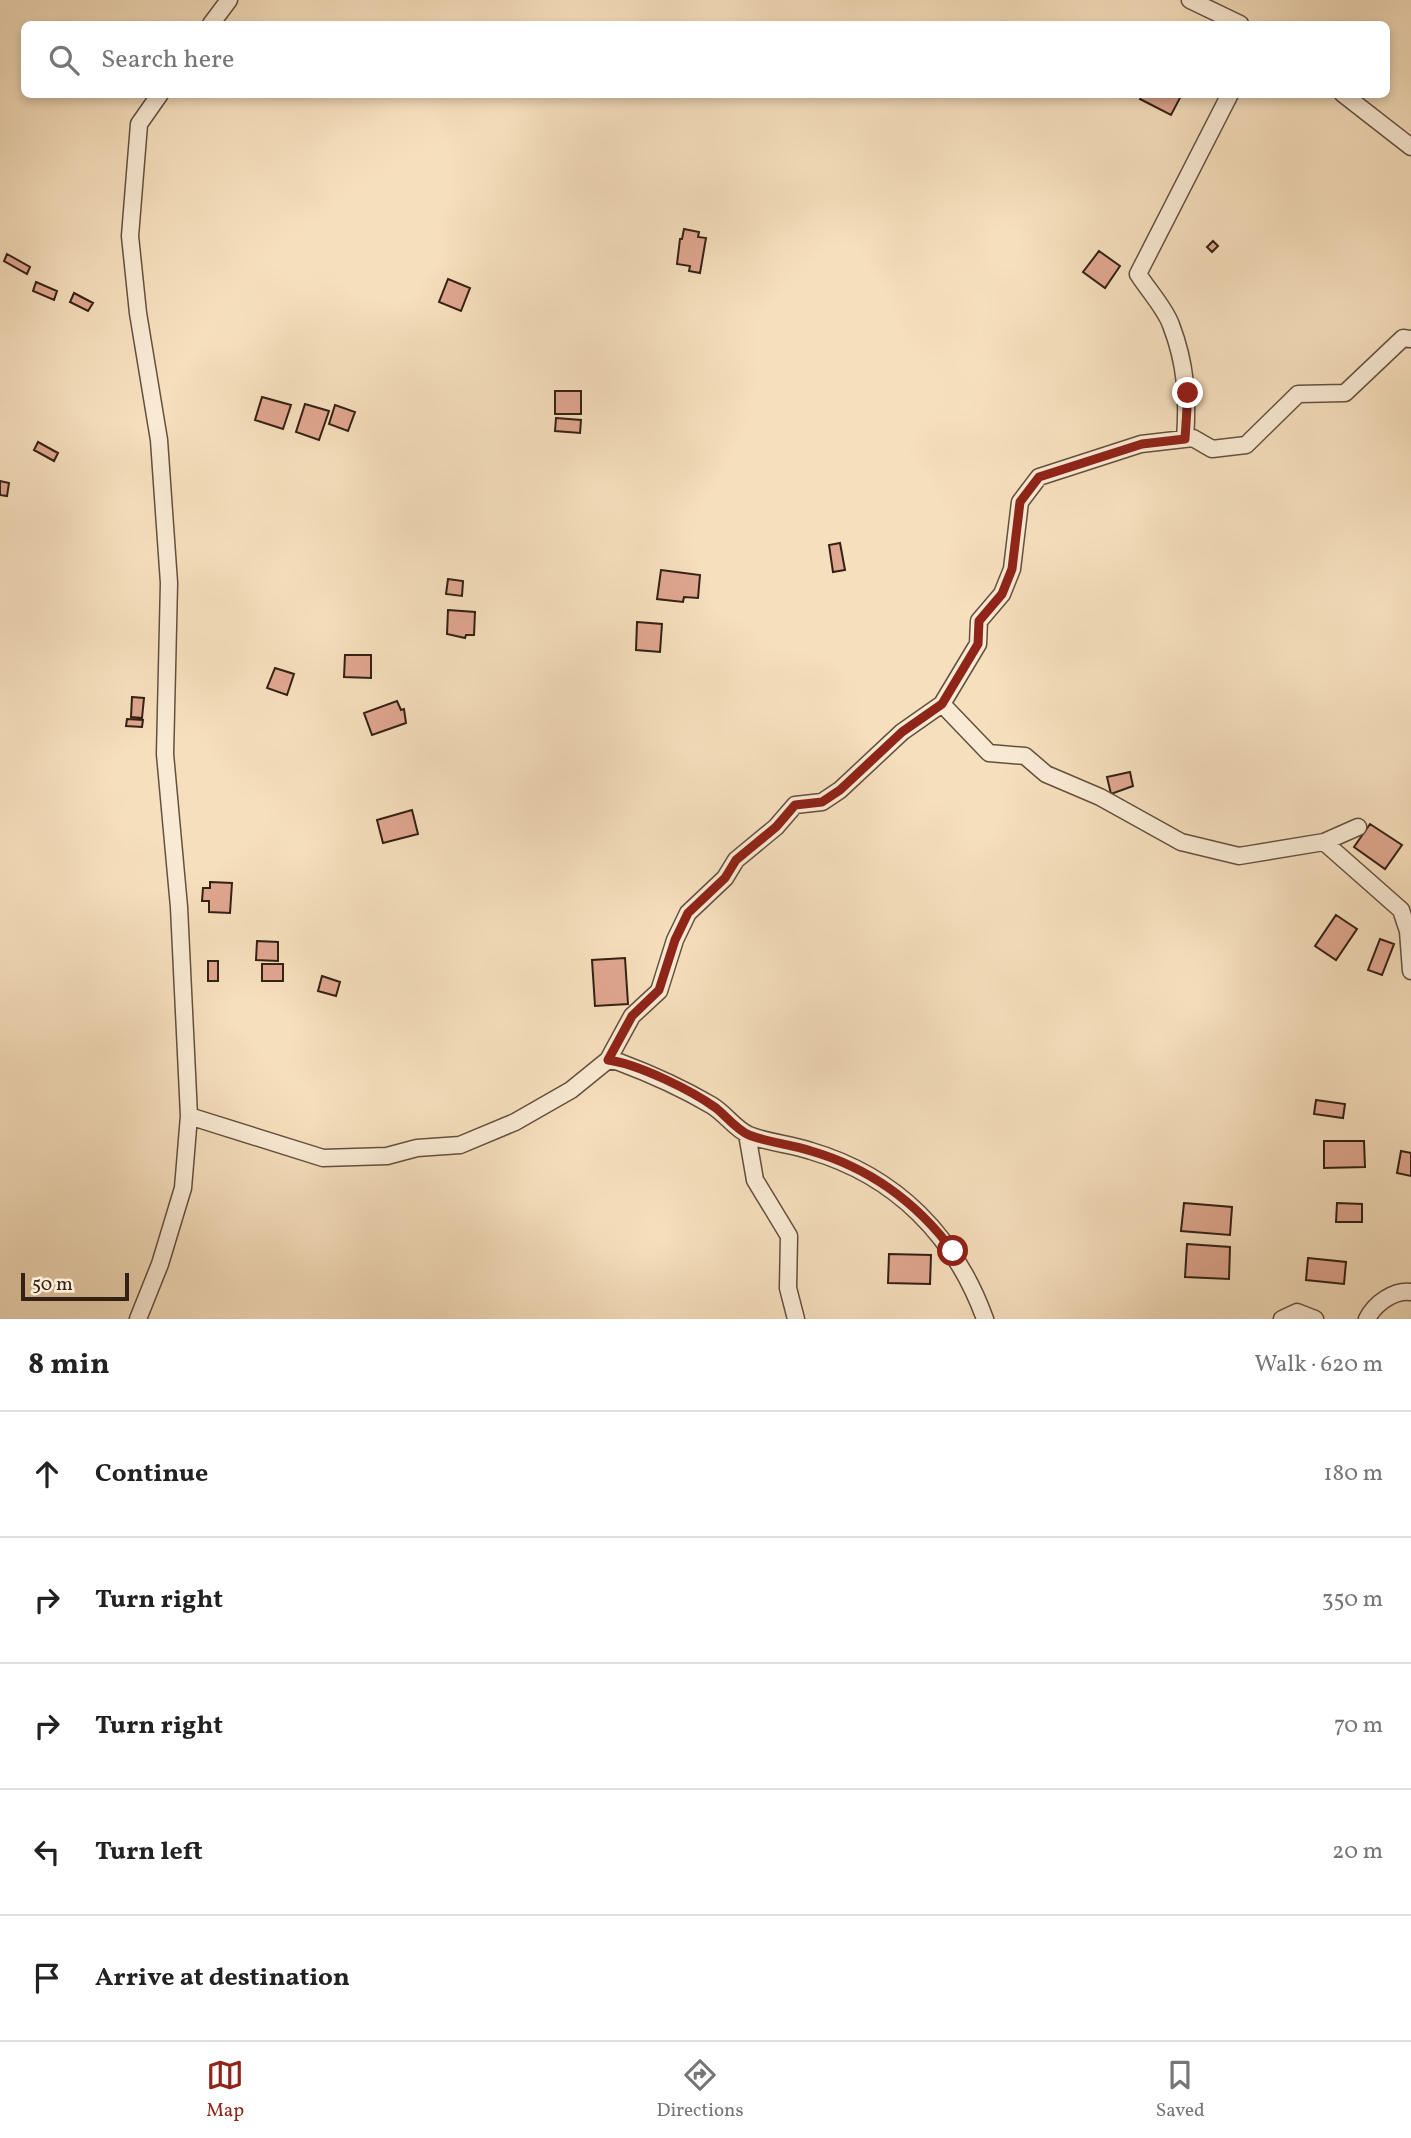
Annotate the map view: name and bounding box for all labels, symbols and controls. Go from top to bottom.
search box [21,21,1390,98]
icon: search [45,41,83,79]
text: Search here [101,42,234,78]
route end [1172,377,1203,408]
route start [937,1235,968,1266]
scale bar [21,1270,130,1302]
text: 50 m [32,1272,73,1298]
text: 8 min [28,1344,110,1386]
text: Walk · 620 m [1254,1349,1383,1381]
icon: ahead [28,1455,66,1493]
text: Continue [95,1456,208,1492]
text: 180 m [1324,1458,1383,1490]
icon: right [28,1581,66,1619]
text: Turn right [95,1582,223,1618]
text: 350 m [1322,1584,1383,1616]
icon: right [28,1707,66,1745]
text: Turn right [95,1708,223,1744]
text: 70 m [1334,1710,1383,1742]
icon: left [28,1833,66,1871]
text: Turn left [95,1834,203,1870]
text: 20 m [1332,1836,1383,1868]
icon: arrive [28,1959,66,1997]
text: Arrive at destination [95,1960,350,1996]
tab: Map [206,2056,244,2124]
tab: Directions [657,2056,744,2124]
tab: Saved [1156,2056,1205,2124]

